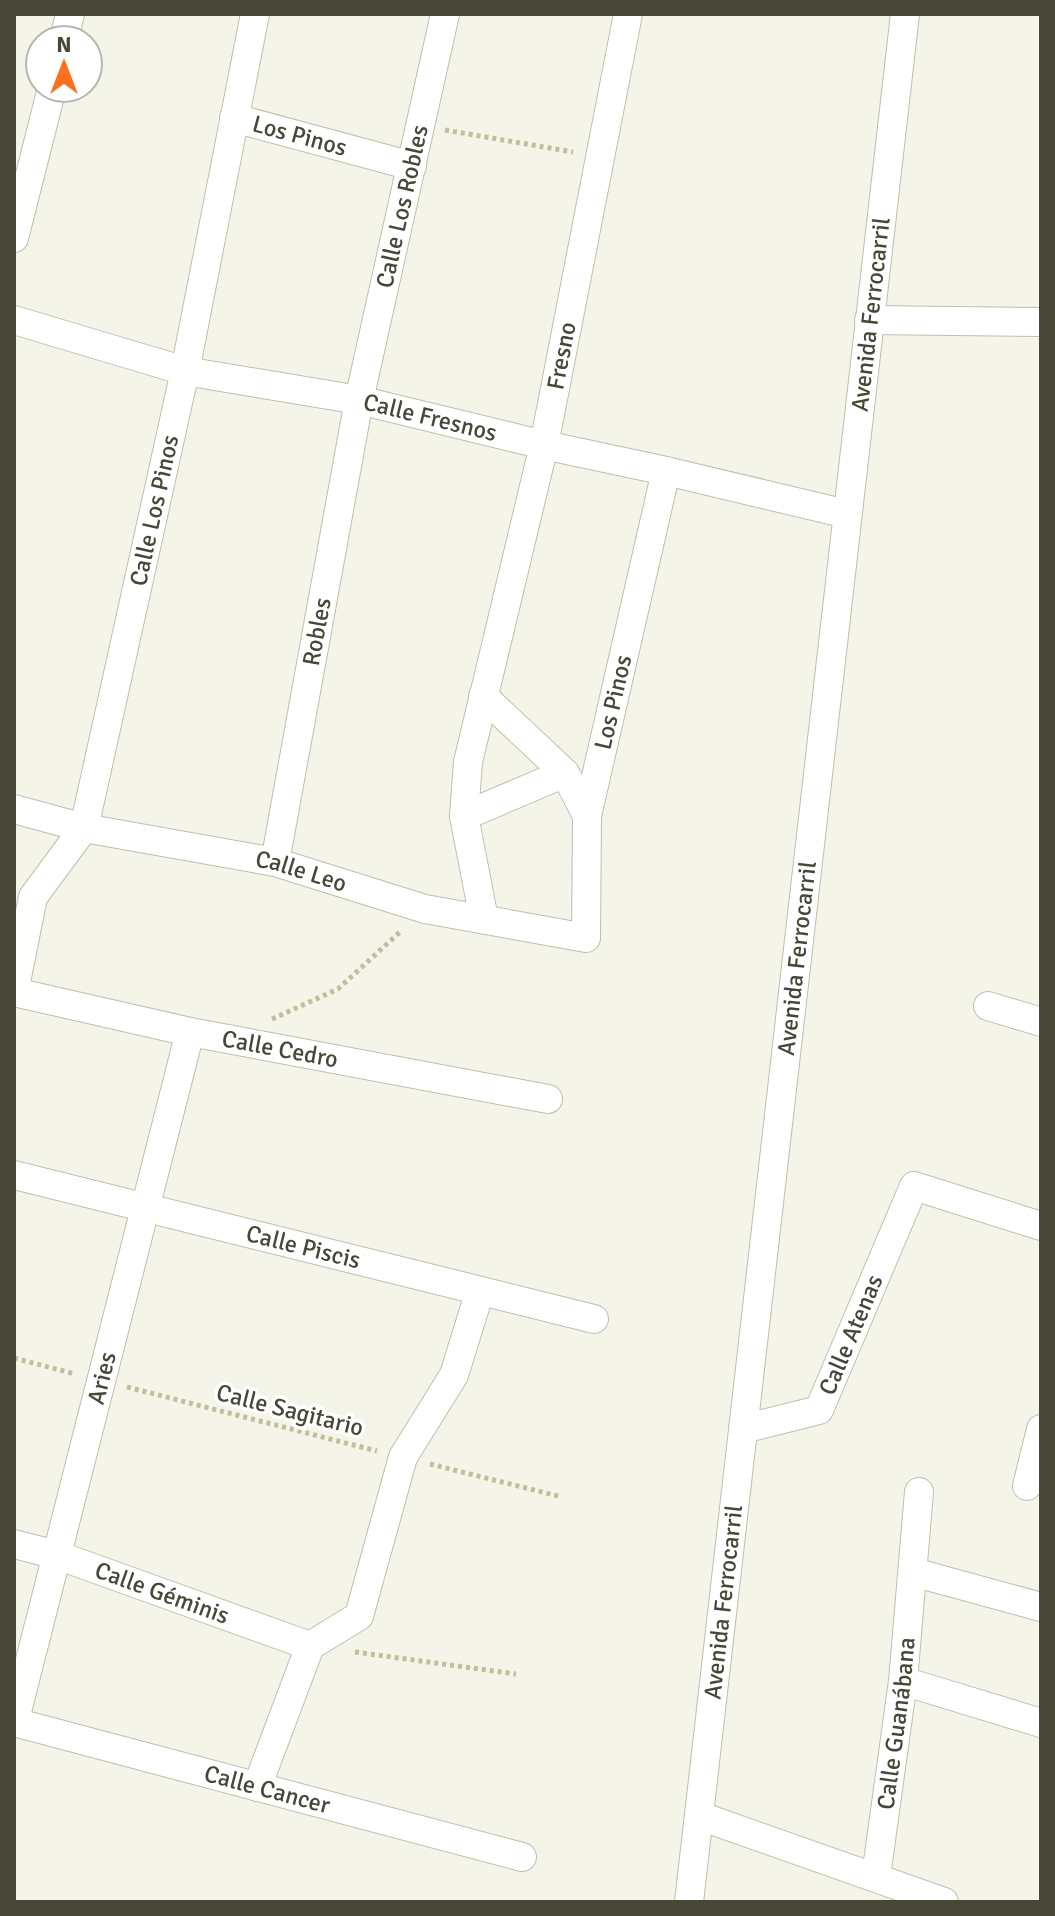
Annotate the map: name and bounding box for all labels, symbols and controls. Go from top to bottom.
north arrow [24,24,104,104]
text: N [56,31,72,58]
street label: Los Pinos [249,109,350,163]
street label: Calle Los Robles [369,122,435,291]
street label: Avenida Ferrocarril [845,216,897,413]
street label: Fresno [540,319,583,392]
street label: Calle Fresnos [360,387,500,448]
street label: Calle Los Pinos [123,432,185,589]
street label: Robles [296,595,338,668]
street label: Los Pinos [588,652,638,753]
street label: Calle Leo [253,844,350,899]
street label: Avenida Ferrocarril [771,859,823,1057]
street label: Calle Cedro [220,1023,340,1074]
street label: Calle Piscis [243,1218,363,1275]
street label: Calle Atenas [812,1270,890,1399]
street label: Aries [81,1349,123,1407]
street label: Calle Sagitario [213,1377,367,1443]
street label: Avenida Ferrocarril [697,1503,749,1701]
street label: Calle Géminis [91,1555,233,1631]
street label: Calle Guanábana [870,1636,922,1811]
street label: Calle Cancer [201,1758,334,1820]

